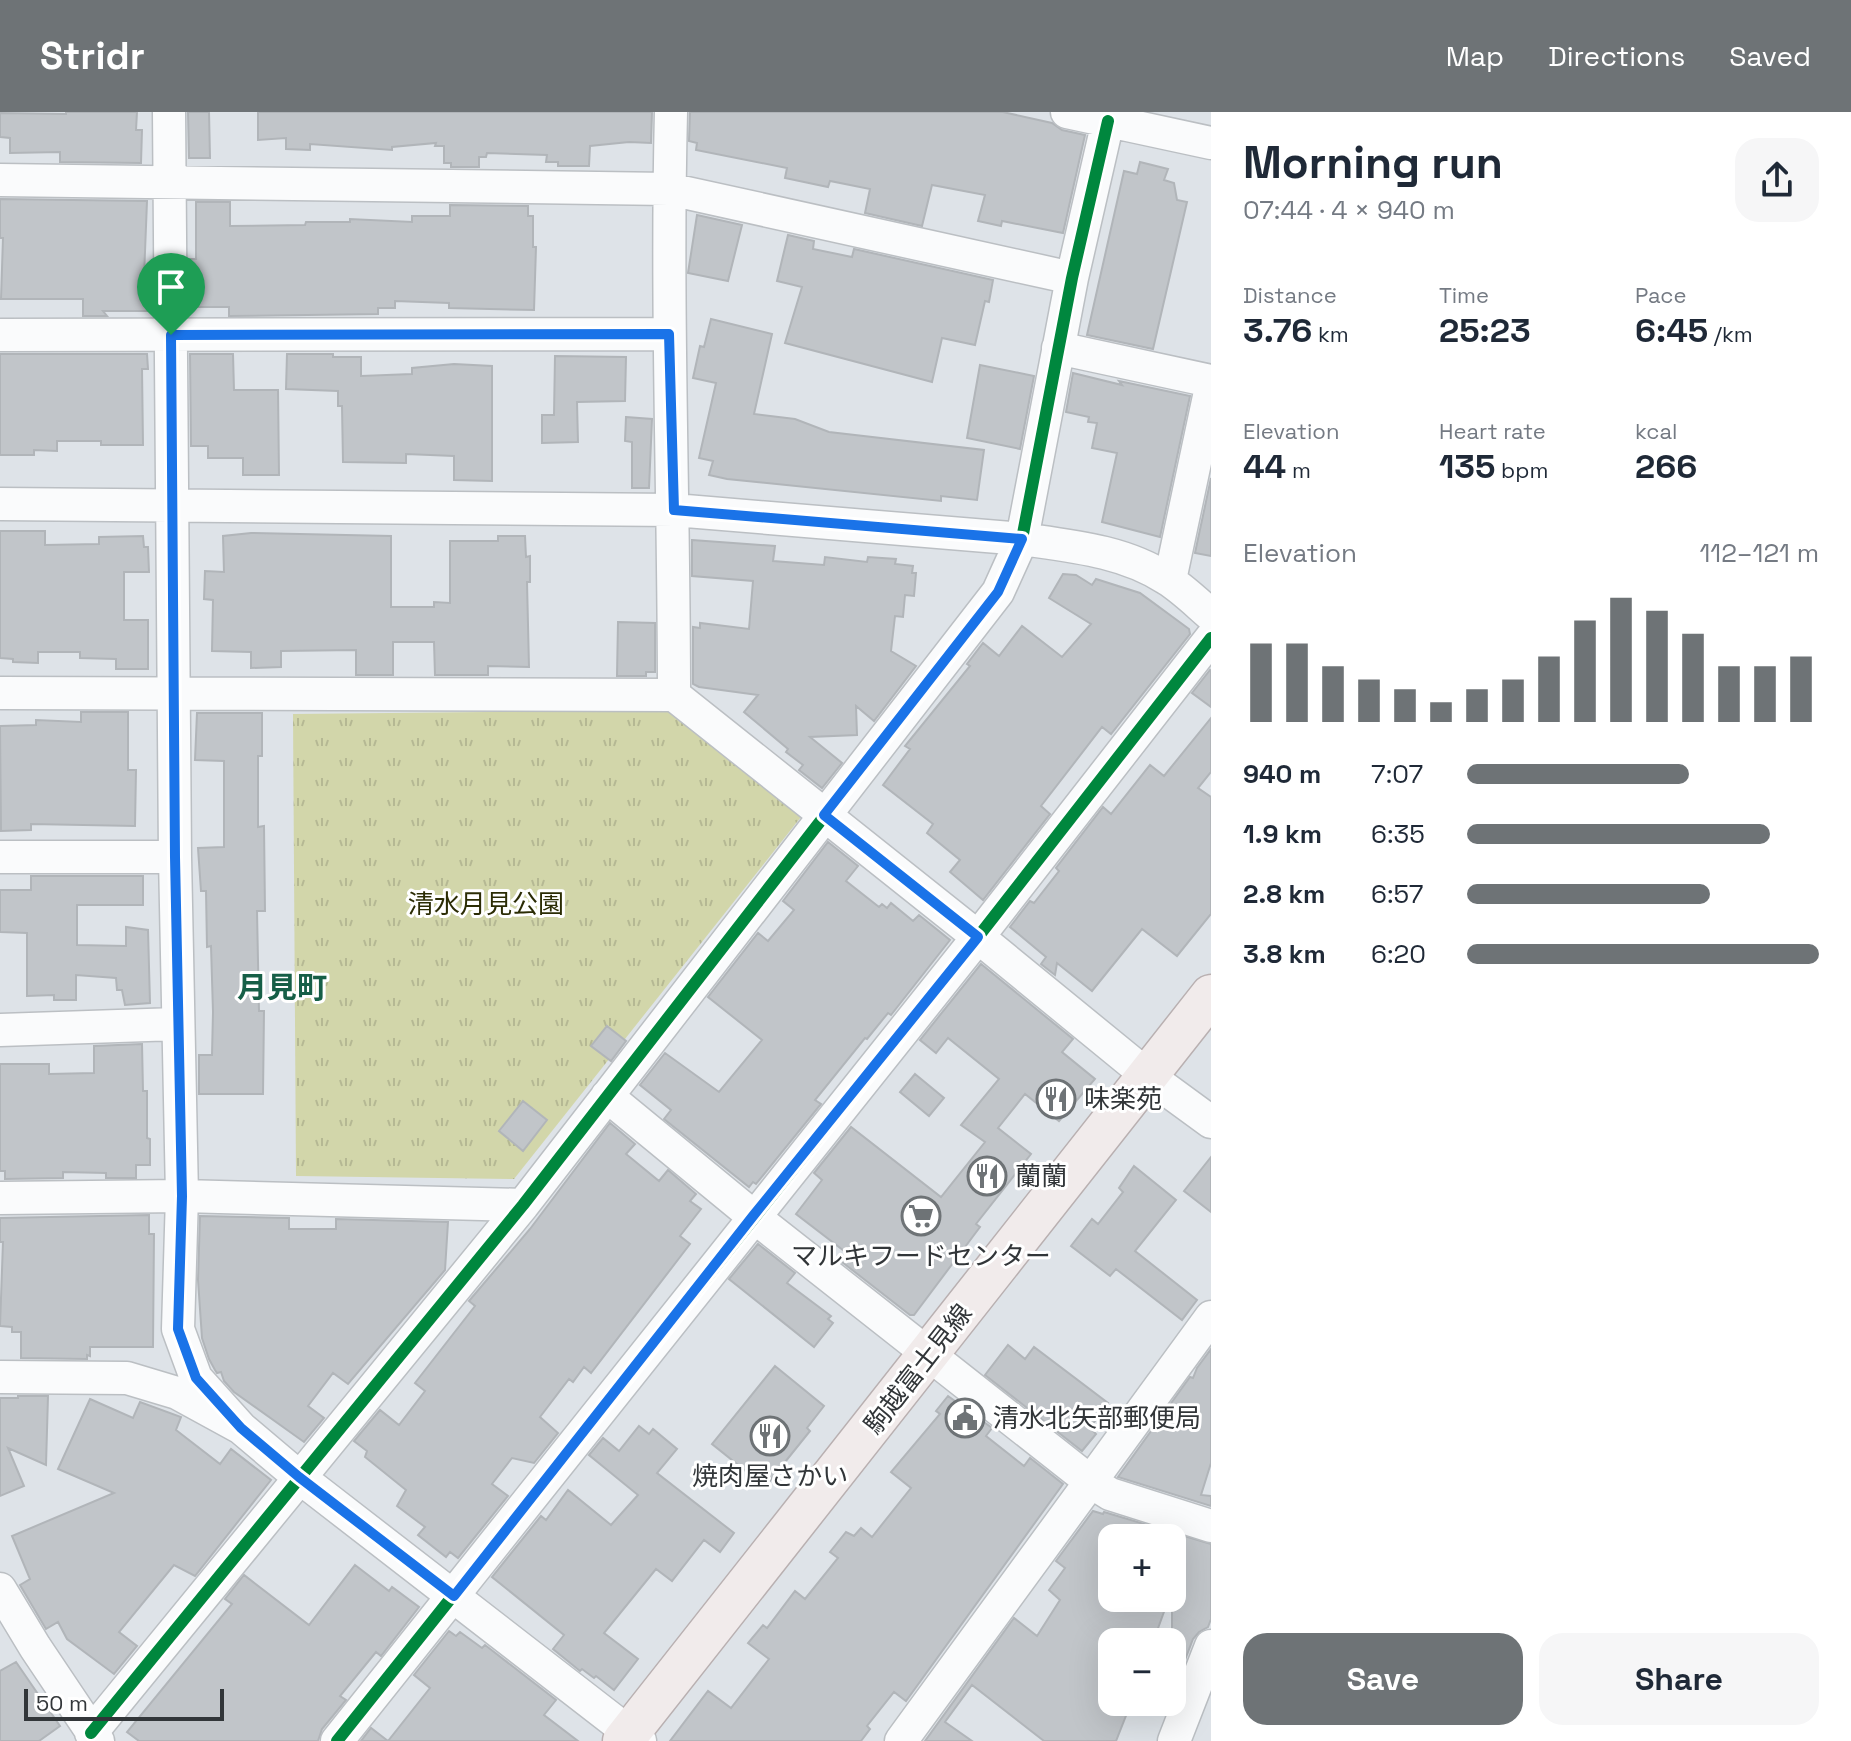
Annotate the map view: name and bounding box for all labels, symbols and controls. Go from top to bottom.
text: Stridr [40,32,145,80]
text: Map [1446,38,1504,74]
text: Directions [1548,38,1685,74]
text: Saved [1729,38,1811,74]
text: Morning run [1243,135,1503,191]
button: share [1735,138,1819,222]
text: 07:44 · 4 × 940 m [1243,193,1455,227]
pin [137,253,205,335]
icon: arrive [149,265,193,309]
text: Distance [1243,281,1337,309]
text: Time [1439,281,1489,309]
text: Pace [1635,281,1687,309]
text: 3.76 [1243,309,1312,352]
text: 25:23 [1439,309,1531,352]
text: 6:45 [1635,309,1708,352]
text: km [1312,320,1349,348]
text: /km [1708,320,1753,348]
text: Elevation [1243,417,1339,445]
text: Heart rate [1439,417,1546,445]
text: kcal [1635,417,1677,445]
text: 44 [1243,445,1286,488]
text: 135 [1439,445,1495,488]
text: 266 [1635,445,1697,488]
text: m [1286,456,1311,484]
text: bpm [1495,456,1548,484]
text: Elevation [1243,536,1357,570]
text: 112–121 m [1699,536,1819,570]
text: 940 m [1243,757,1321,791]
text: 7:07 [1371,757,1423,791]
text: 1.9 km [1243,817,1322,851]
text: 6:35 [1371,817,1425,851]
text: 2.8 km [1243,877,1325,911]
text: 6:57 [1371,877,1423,911]
park label: 清水月見公園 [408,887,564,921]
text: 3.8 km [1243,937,1326,971]
text: 6:20 [1371,937,1426,971]
district label: 月見町 [237,968,327,1007]
restaurant icon: 味楽苑 [1035,1078,1077,1120]
place label: 味楽苑 [1084,1082,1162,1116]
restaurant icon: 蘭蘭 [966,1155,1008,1197]
place label: 蘭蘭 [1015,1159,1067,1193]
supermarket icon: マルキフードセンター [900,1195,942,1237]
place label: マルキフードセンター [791,1239,1051,1273]
street label: 駒越富士見線 [857,1297,979,1441]
public building icon: 清水北矢部郵便局 [944,1397,986,1439]
place label: 清水北矢部郵便局 [993,1401,1201,1435]
restaurant icon: 焼肉屋さかい [749,1415,791,1457]
place label: 焼肉屋さかい [692,1459,848,1493]
map controls [1098,1524,1186,1716]
button: + [1098,1524,1186,1612]
button: − [1098,1628,1186,1716]
button: Save [1243,1633,1523,1725]
button: Share [1539,1633,1819,1725]
scale bar [24,1685,224,1721]
text: 50 m [36,1689,88,1717]

